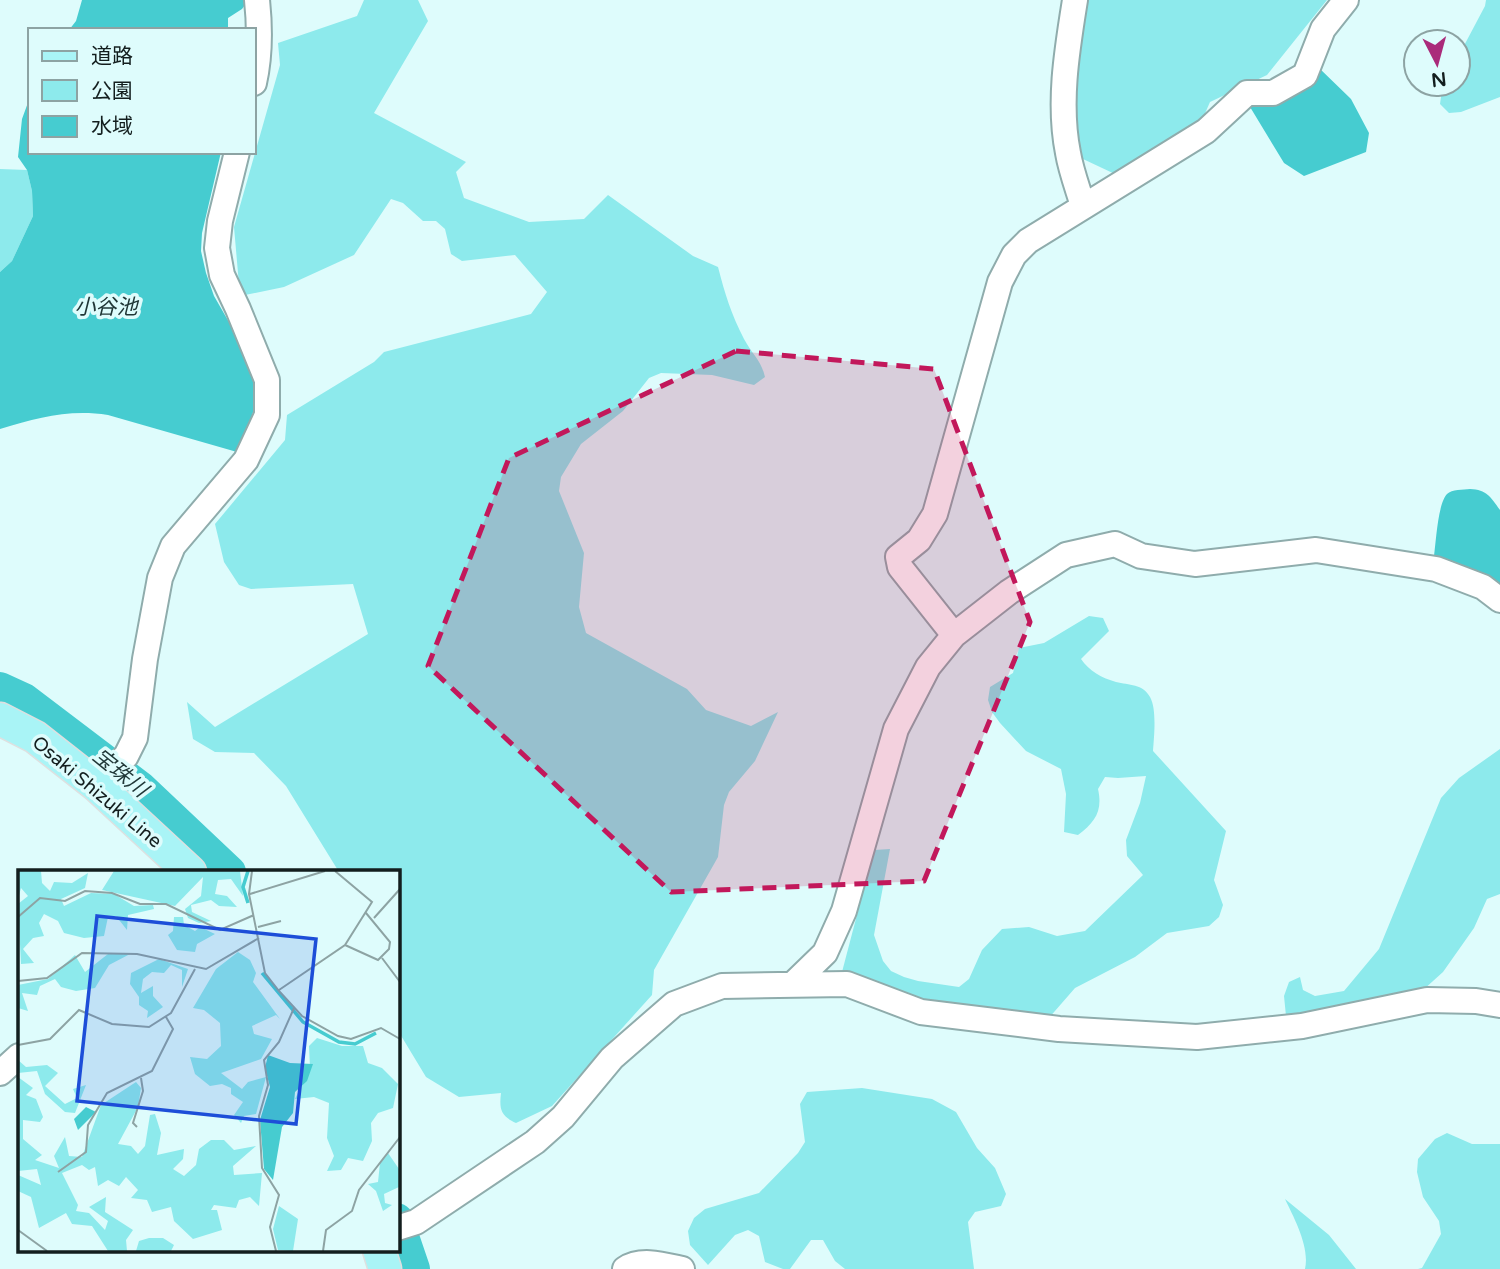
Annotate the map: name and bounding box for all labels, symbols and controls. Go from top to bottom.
legend [28,28,256,154]
north arrow [1402,28,1472,98]
text: 道路 [91,44,133,69]
text: N [1430,67,1447,91]
text: 公園 [91,79,133,104]
text: 水域 [91,114,133,139]
water label: 小谷池 [75,295,139,320]
street label: Osaki Shizuki Line [28,731,166,853]
water label: 宝珠川 [88,743,154,804]
inset map [18,870,399,1252]

